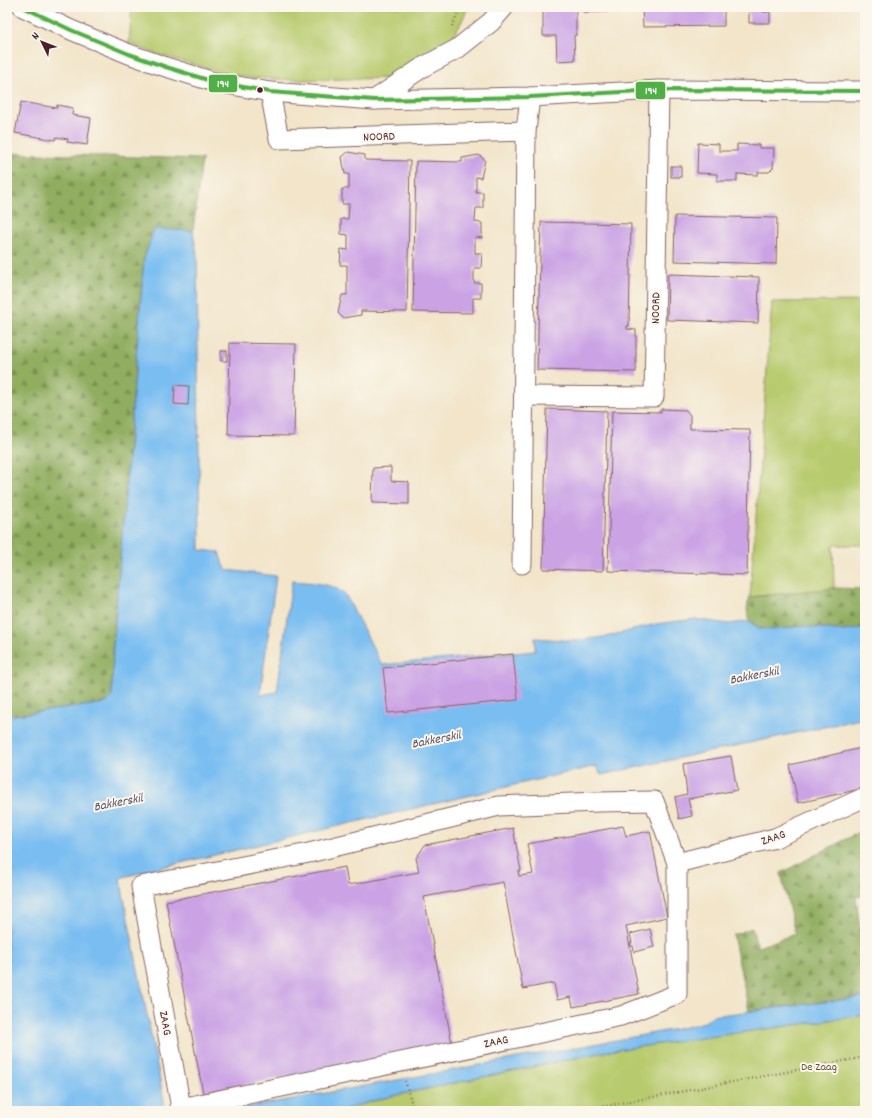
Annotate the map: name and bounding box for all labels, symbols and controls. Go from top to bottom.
north arrow [22,22,62,62]
text: N [28,29,44,44]
line badge: 194 [208,74,238,93]
text: 194 [217,77,229,93]
line badge: 194 [635,81,666,100]
text: 194 [645,84,657,100]
unlabelled marker [255,85,265,95]
street label: NOORD [363,128,395,147]
street label: NOORD [648,292,665,324]
water label: Bakkerskil [728,662,782,691]
water label: Bakkerskil [410,726,464,755]
water label: Bakkerskil [92,789,146,818]
street label: ZAAG [759,826,788,850]
street label: ZAAG [154,1010,175,1037]
street label: ZAAG [483,1032,510,1053]
park label: De Zaag [801,1059,837,1076]

